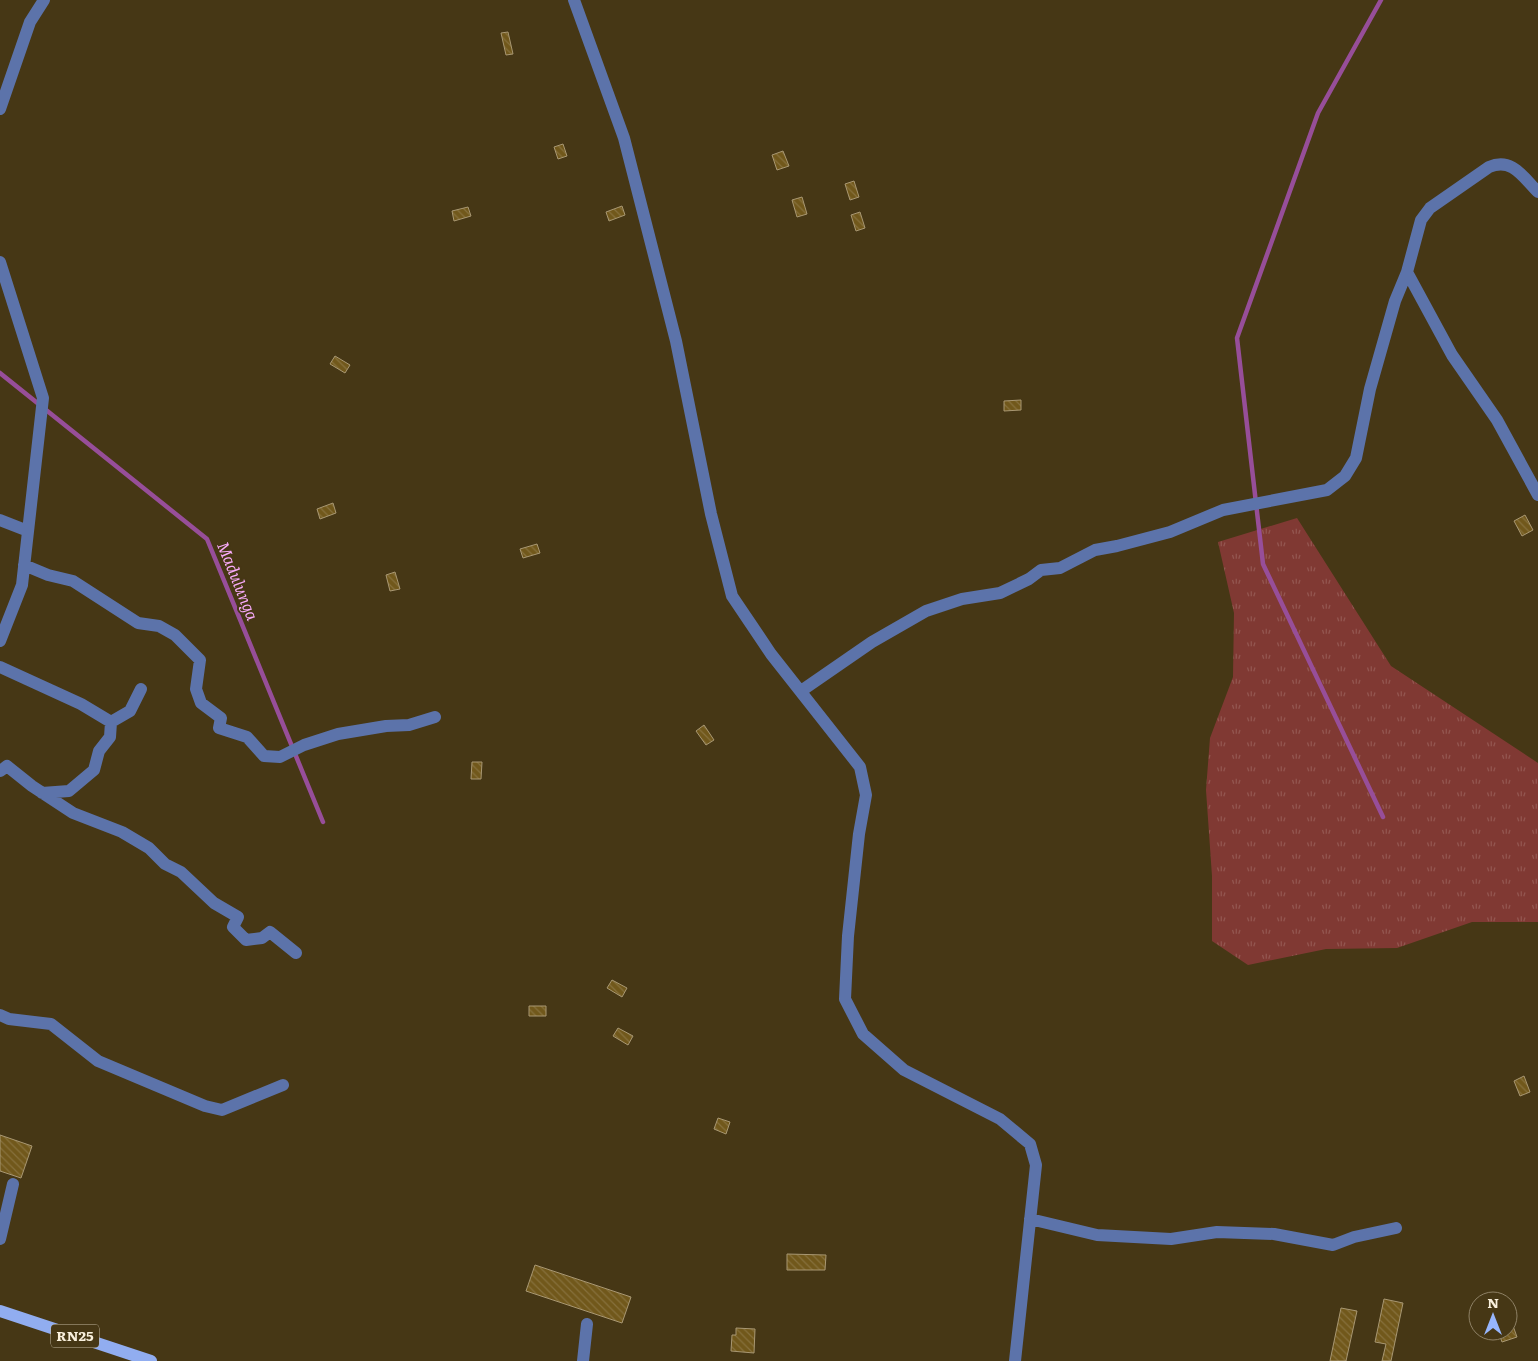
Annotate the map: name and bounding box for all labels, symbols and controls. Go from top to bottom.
water label: Madulunga [212,538,266,625]
north arrow [1468,1291,1518,1341]
text: N [1487,1292,1499,1312]
road number: RN25 [51,1324,99,1348]

